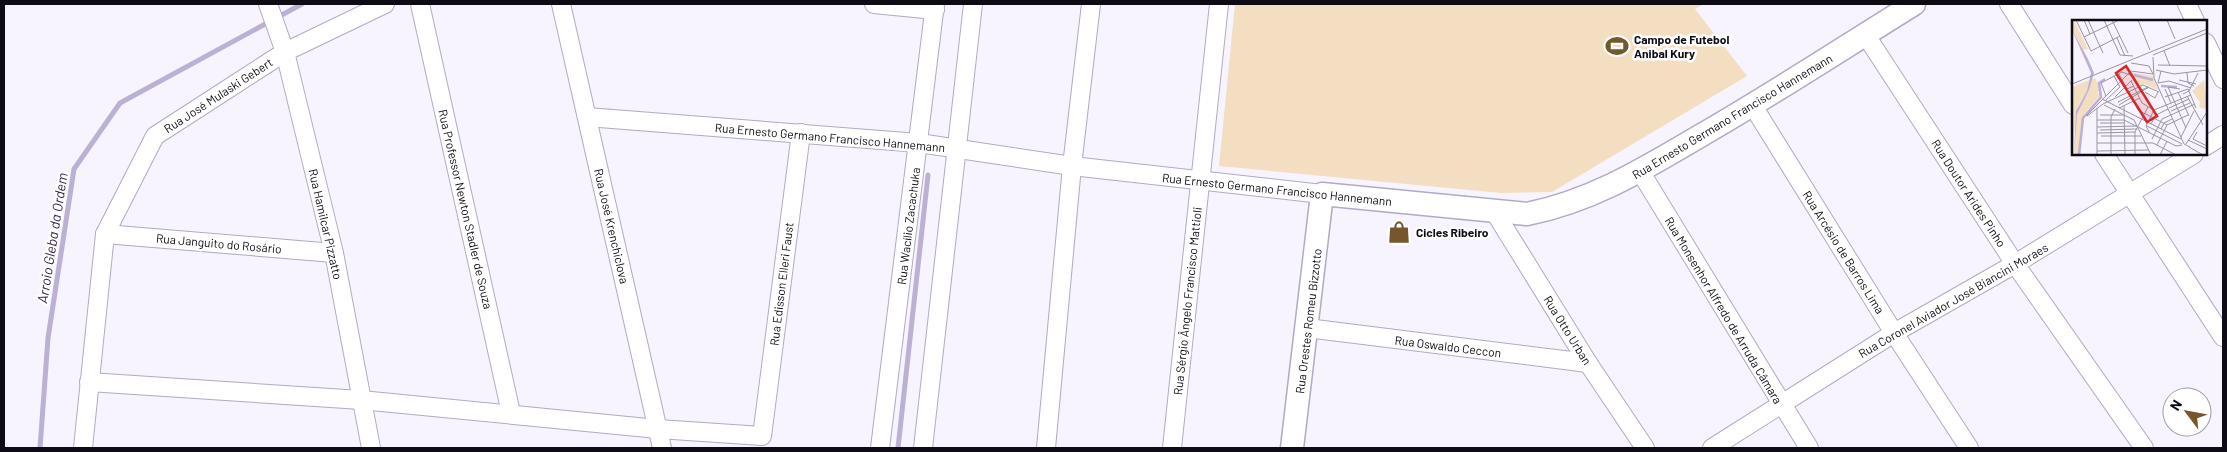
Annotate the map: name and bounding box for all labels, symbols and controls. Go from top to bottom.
inset map [2072,20,2207,155]
place label: Campo de Futebol Anibal Kury [1634,32,1730,60]
sports icon: Campo de Futebol Anibal Kury [1604,33,1630,59]
street label: Rua Ernesto Germano Francisco Hannemann [1629,51,1835,181]
street label: Rua José Mulaski Gebert [161,55,275,135]
street label: Rua Professor Newton Stadler de Souza [436,108,496,310]
street label: Rua Ernesto Germano Francisco Hannemann [714,120,946,154]
street label: Rua Doutor Arides Pinho [1929,137,2009,249]
street label: Rua Wacílio Zacachuka [894,166,922,286]
street label: Rua Hamilcar Pizzatto [306,167,346,281]
street label: Rua José Krenchiclova [592,167,632,285]
street label: Rua Ernesto Germano Francisco Hannemann [1161,170,1393,208]
water label: Arroio Gleba da Ordem [33,171,71,305]
street label: Rua Arcésio de Barros Lima [1800,188,1888,316]
street label: Rua Sérgio Ângelo Francisco Mattioli [1170,206,1204,396]
street label: Rua Monsenhor Alfredo de Arruda Câmara [1663,214,1785,406]
shop icon: Cicles Ribeiro [1386,219,1412,245]
street label: Rua Edisson Elleri Faust [766,222,796,346]
place label: Cicles Ribeiro [1416,225,1489,239]
street label: Rua Janguito do Rosário [156,231,282,255]
street label: Rua Coronel Aviador José Biancini Moraes [1856,240,2050,360]
street label: Rua Orestes Romeu Bizzotto [1292,247,1324,395]
street label: Rua Otto Urban [1541,293,1595,367]
street label: Rua Oswaldo Ceccon [1394,333,1502,359]
north arrow [2162,387,2212,437]
text: N [2166,396,2185,413]

